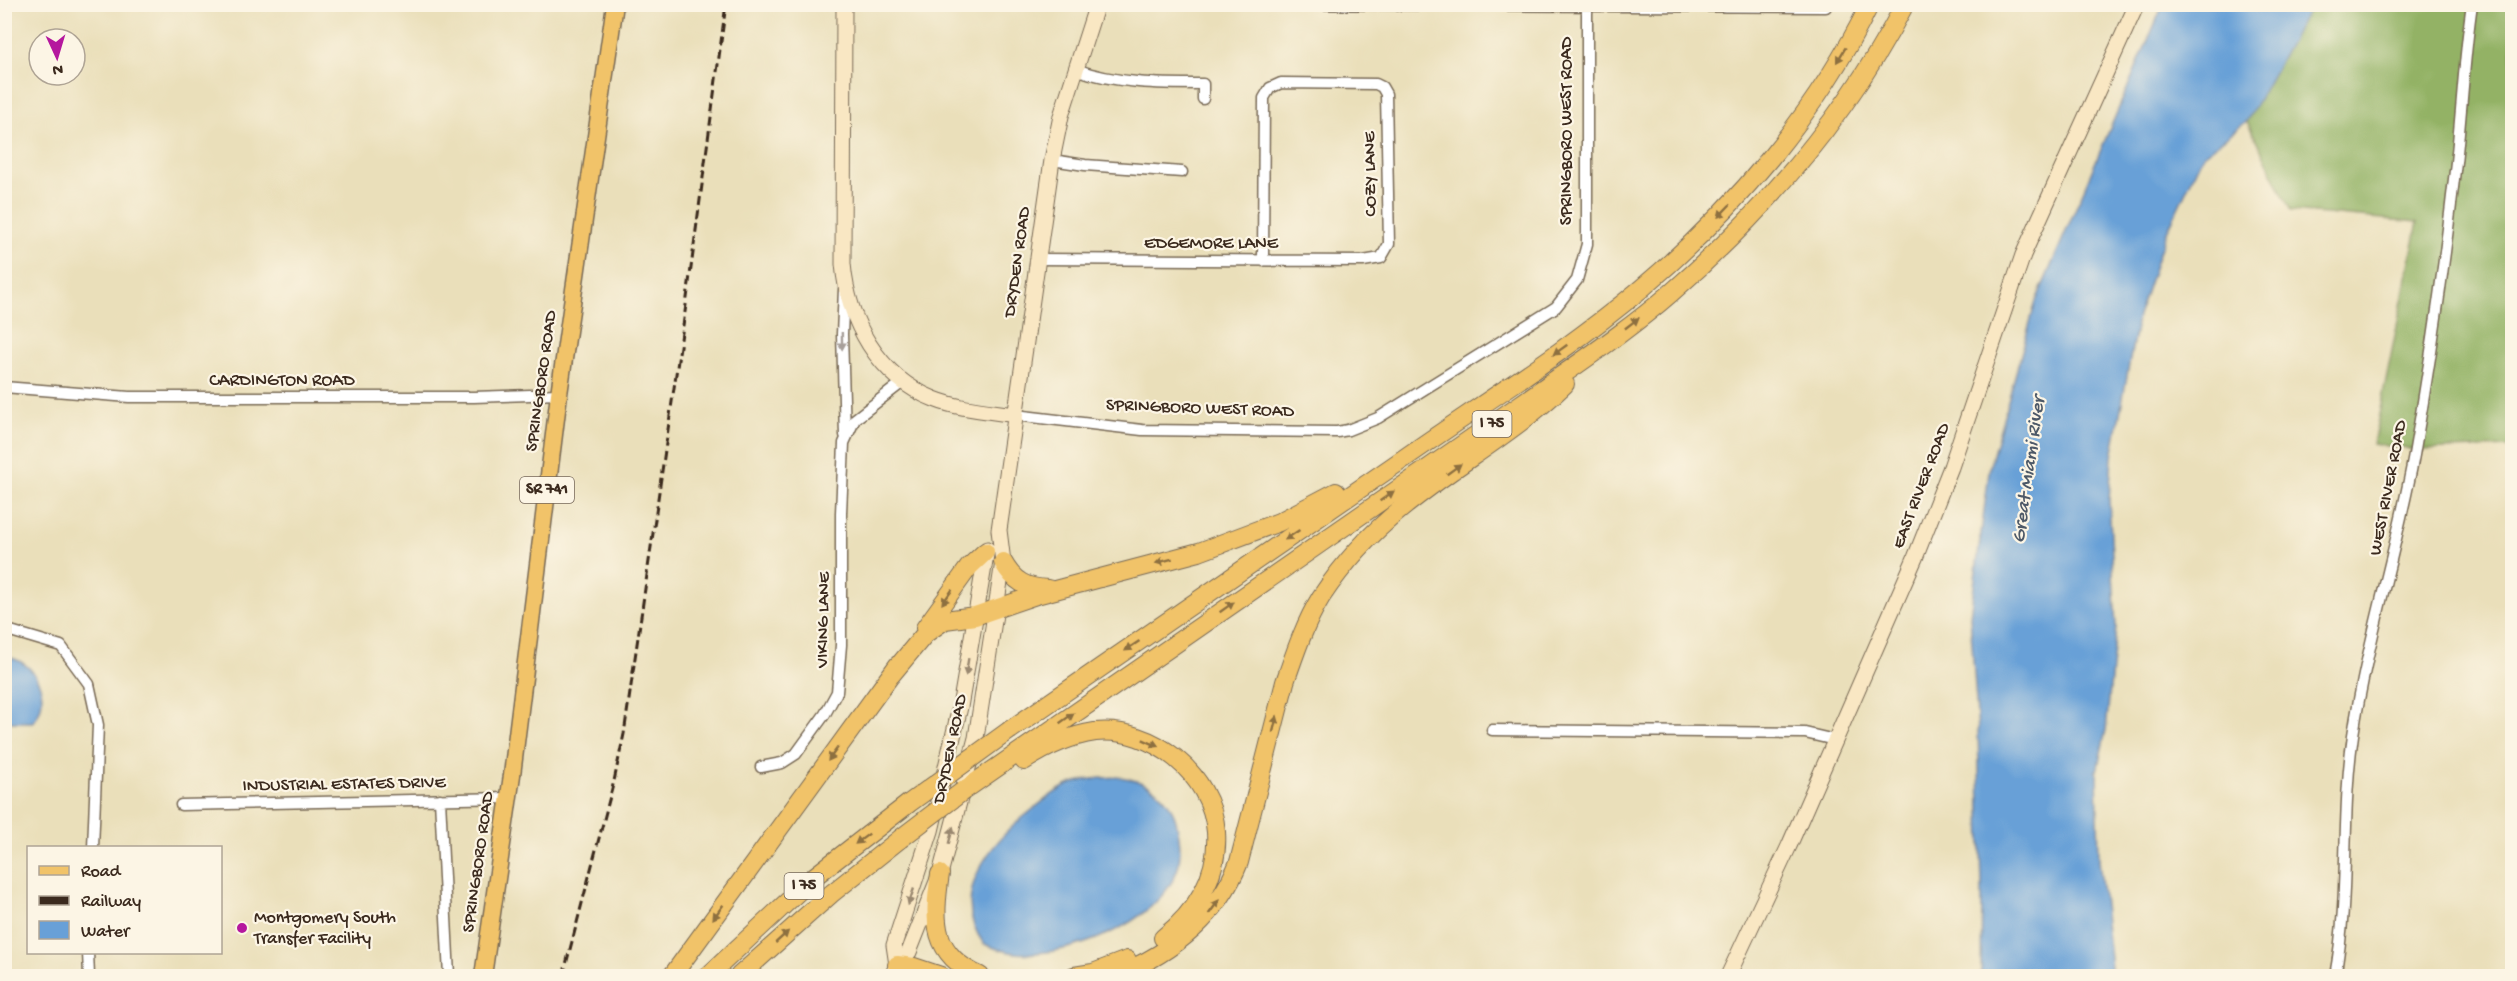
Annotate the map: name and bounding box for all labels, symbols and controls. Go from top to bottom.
north arrow [27,27,87,87]
street label: SPRINGBORO WEST ROAD [1557,37,1578,225]
one-way arrow [1835,47,1846,63]
text: N [51,59,64,78]
street label: COZY LANE [1360,131,1382,217]
one-way arrow [1717,203,1731,218]
street label: DRYDEN ROAD [1000,205,1036,319]
street label: EDGEMORE LANE [1144,234,1279,255]
street label: SPRINGBORO ROAD [522,309,562,453]
one-way arrow [1625,318,1640,330]
one-way arrow [837,332,847,351]
one-way arrow [1552,344,1567,356]
street label: CARDINGTON ROAD [209,371,355,392]
water label: Great Miami River [2008,391,2052,545]
street label: SPRINGBORO WEST ROAD [1105,395,1295,423]
road number: I 75 [1472,411,1512,437]
street label: WEST RIVER ROAD [2366,418,2412,557]
street label: EAST RIVER ROAD [1888,420,1956,552]
one-way arrow [1446,464,1461,476]
road number: SR 741 [520,477,574,503]
one-way arrow [1379,490,1395,502]
one-way arrow [1285,529,1301,541]
one-way arrow [1155,557,1174,567]
street label: VIKING LANE [813,571,835,669]
one-way arrow [942,589,954,604]
one-way arrow [1219,601,1235,613]
one-way arrow [1124,640,1140,651]
one-way arrow [962,658,971,677]
street label: DRYDEN ROAD [929,692,973,806]
one-way arrow [1058,712,1074,724]
one-way arrow [1270,715,1280,733]
one-way arrow [1143,739,1160,748]
one-way arrow [827,746,839,762]
street label: INDUSTRIAL ESTATES DRIVE [242,773,447,797]
street label: SPRINGBORO ROAD [459,790,499,934]
one-way arrow [947,826,957,844]
one-way arrow [854,833,870,845]
legend [27,846,222,954]
text: Road [81,862,122,883]
road number: I 75 [784,873,824,899]
one-way arrow [905,888,915,906]
text: Railway [81,892,141,913]
one-way arrow [1207,900,1219,915]
one-way arrow [713,905,725,920]
place label: Montgomery South Transfer Facility [253,908,396,950]
marker: Montgomery South Transfer Facility [235,921,249,935]
text: Water [81,922,131,943]
one-way arrow [774,931,789,944]

